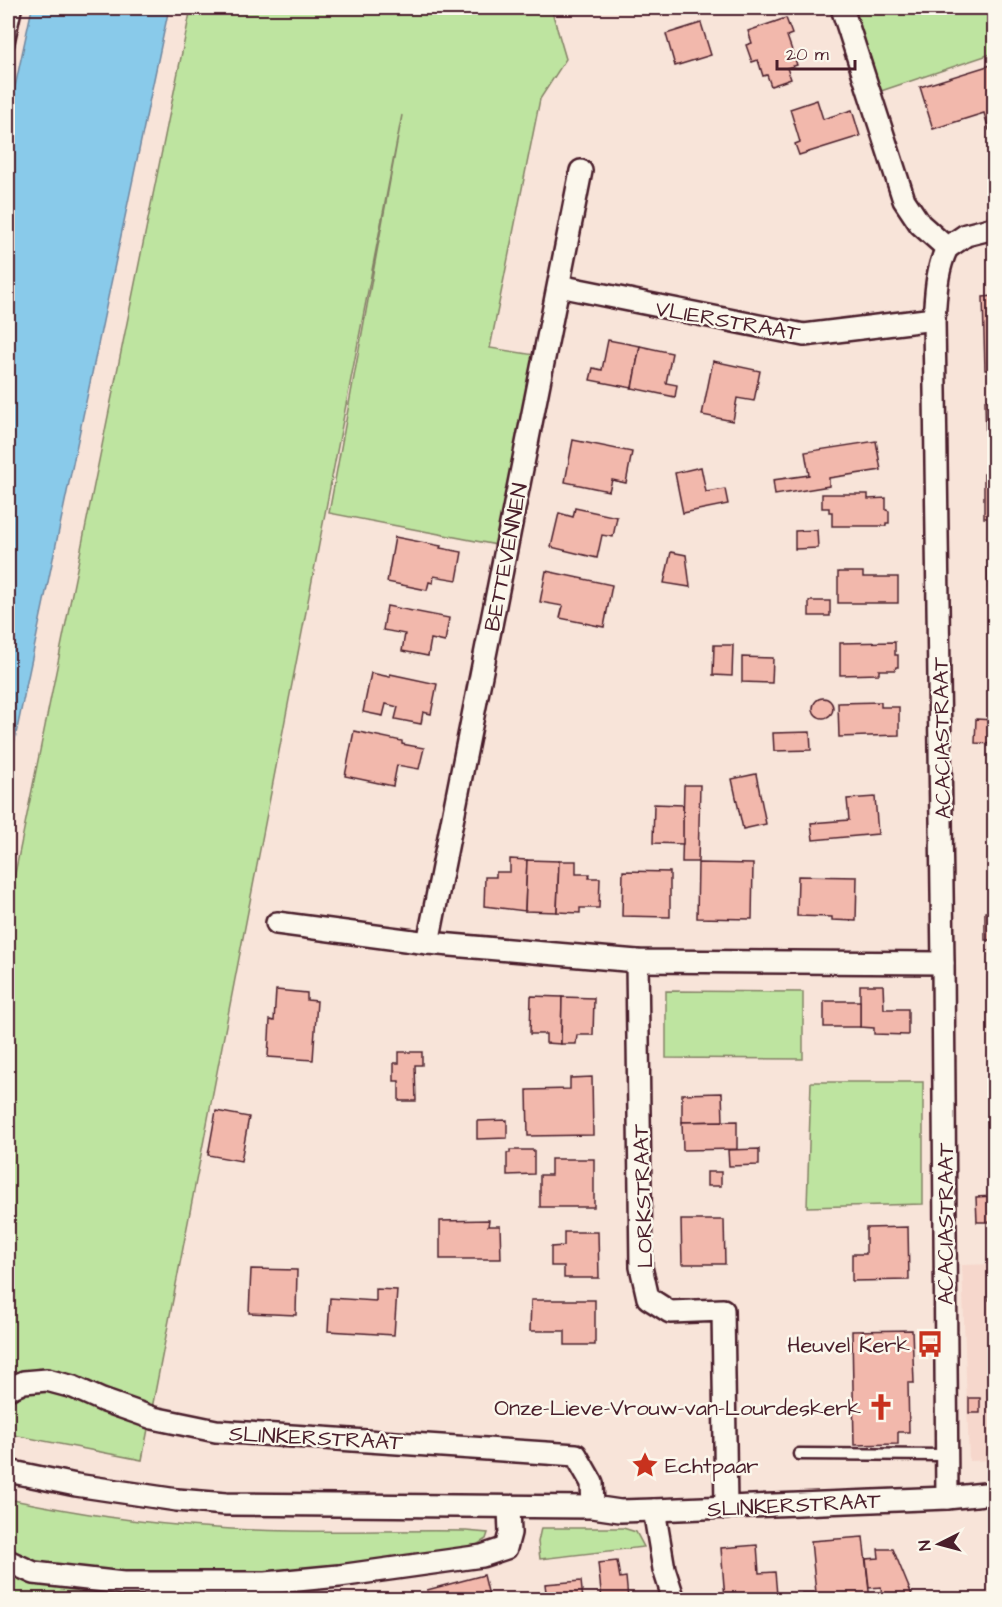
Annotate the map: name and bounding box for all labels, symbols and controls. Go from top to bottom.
scale bar [777,33,855,71]
text: 20 m [786,42,829,67]
street label: VLIERSTRAAT [653,293,803,350]
street label: BETTEVENNEN [477,480,536,634]
street label: ACACIASTRAAT [926,656,959,819]
street label: LORKSTRAAT [625,1123,662,1269]
street label: ACACIASTRAAT [931,1143,962,1305]
bus stop icon: Heuvel Kerk [915,1329,945,1359]
place label: Heuvel Kerk [787,1330,910,1361]
church icon: Onze-Lieve-Vrouw-van-Lourdeskerk [866,1392,896,1422]
place label: Onze-Lieve-Vrouw-van-Lourdeskerk [494,1393,861,1424]
street label: SLINKERSTRAAT [228,1418,404,1459]
place icon: Echtpaar [630,1450,660,1480]
place label: Echtpaar [665,1451,759,1482]
street label: SLINKERSTRAAT [706,1485,882,1526]
north arrow [909,1514,969,1574]
text: N [914,1539,937,1552]

